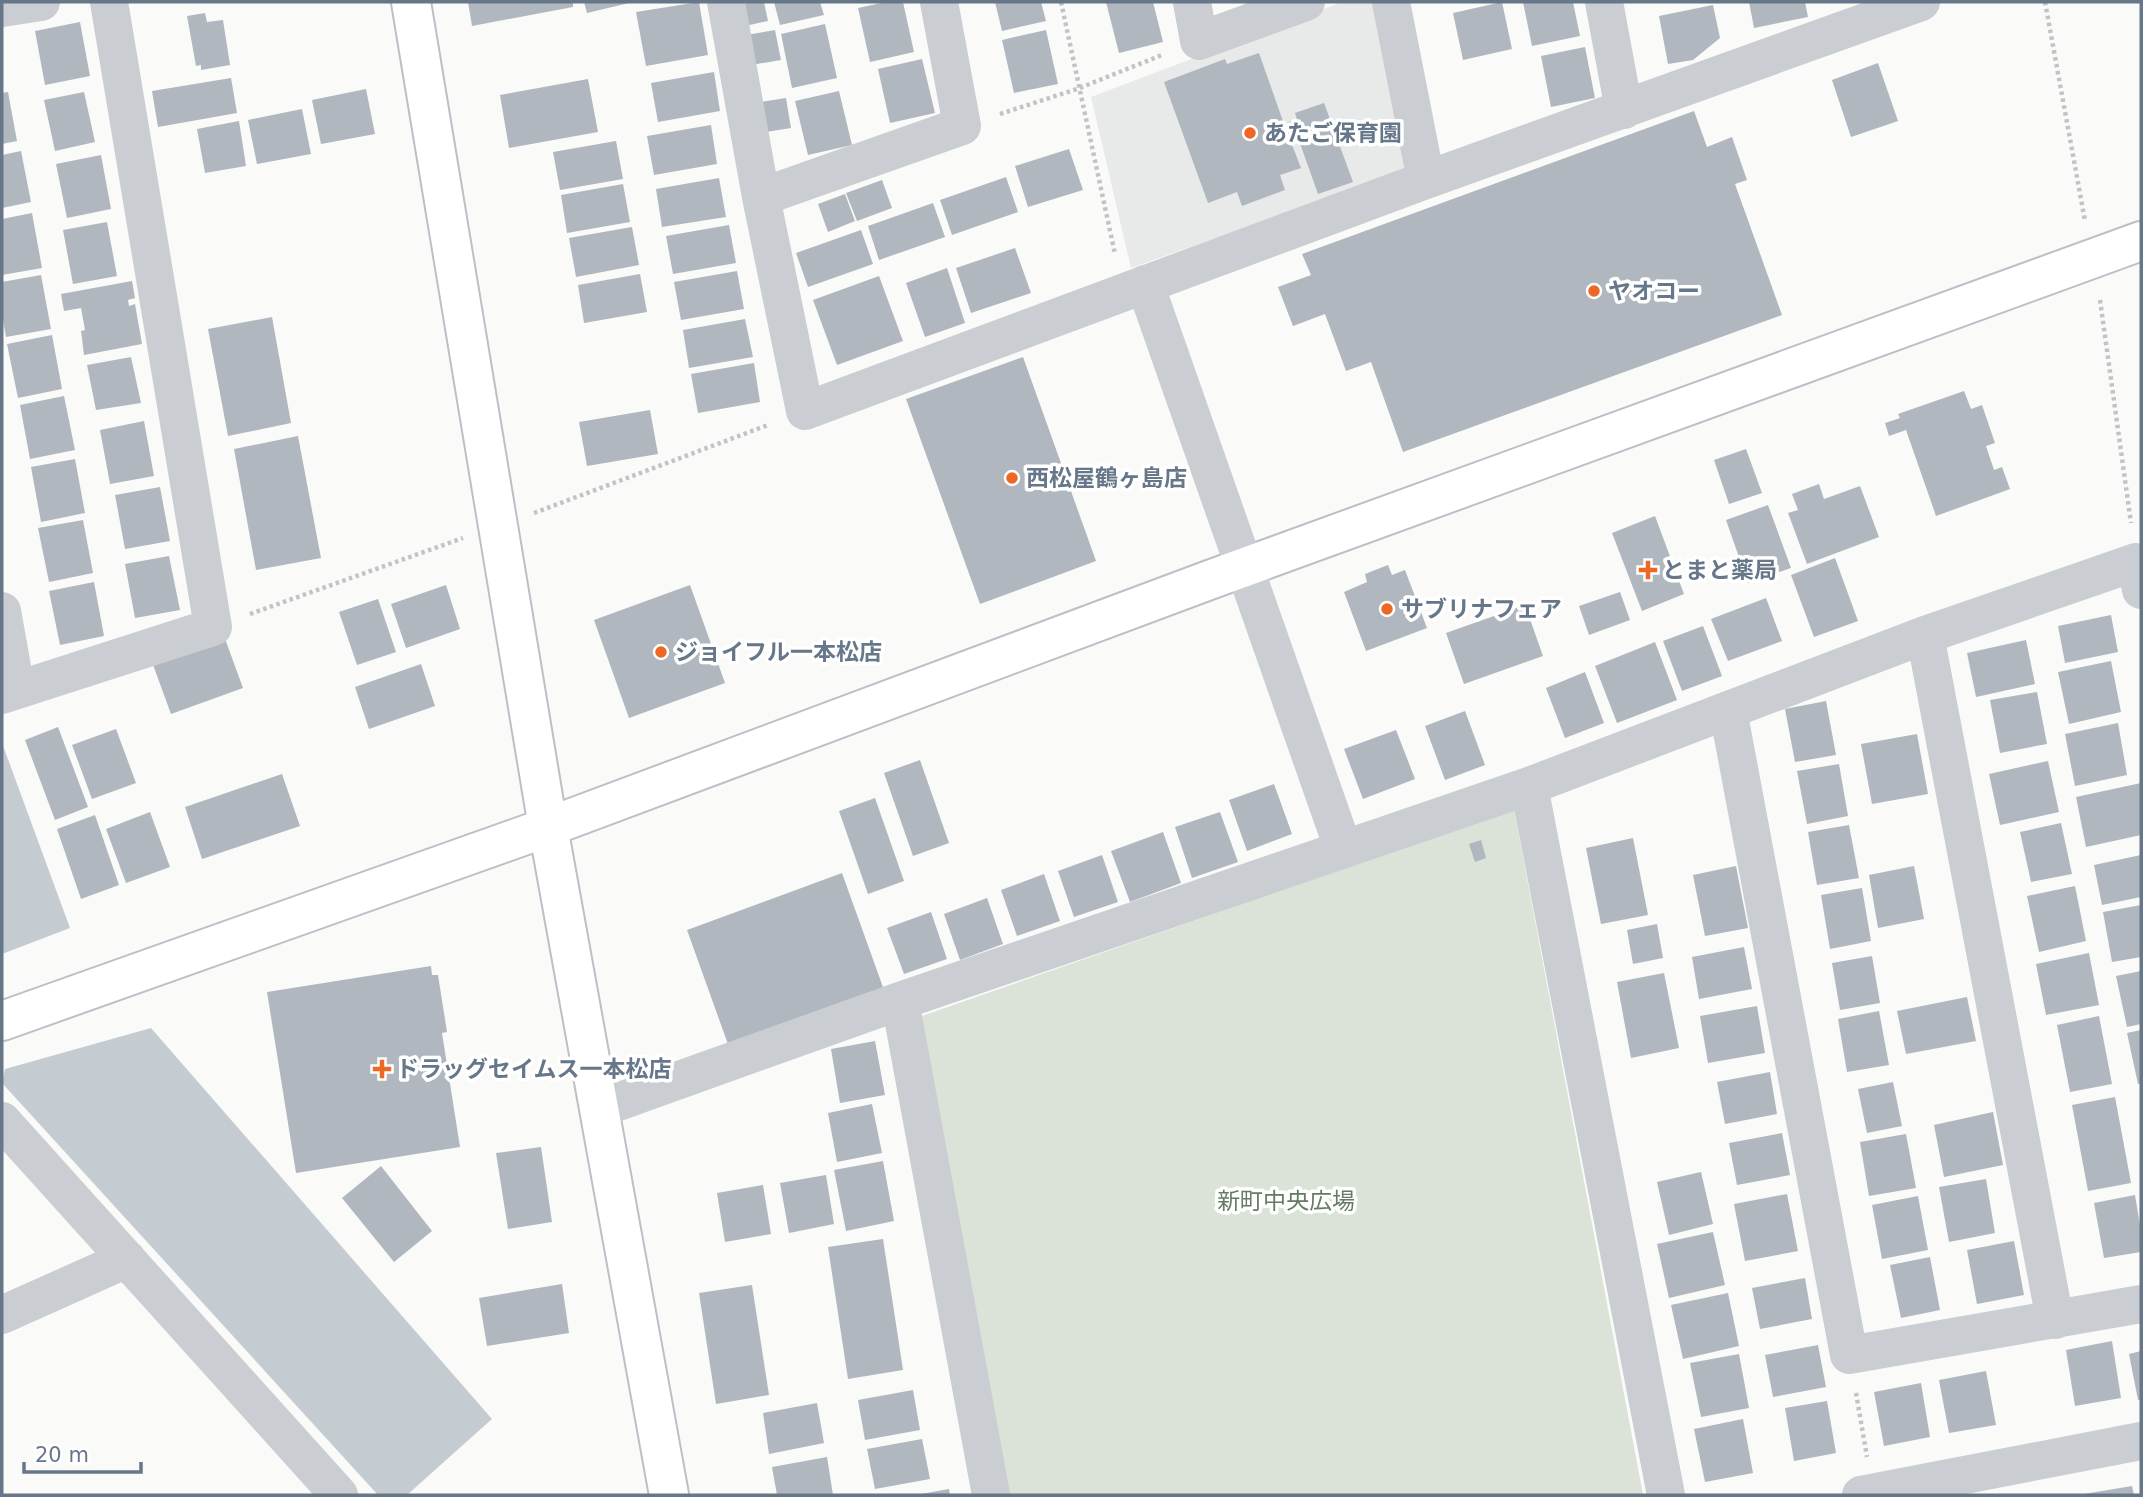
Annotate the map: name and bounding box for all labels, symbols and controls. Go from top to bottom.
place label: あたご保育園 [1264,120,1402,146]
marker: あたご保育園 [1242,125,1258,141]
place label: ヤオコー [1608,278,1700,304]
marker: ヤオコー [1586,283,1602,299]
place label: 西松屋鶴ヶ島店 [1026,465,1187,491]
marker: 西松屋鶴ヶ島店 [1004,470,1020,486]
place label: とまと薬局 [1662,557,1777,583]
marker: とまと薬局 [1640,562,1656,578]
place label: サブリナフェア [1401,596,1562,622]
marker: サブリナフェア [1379,601,1395,617]
place label: ジョイフル一本松店 [675,639,882,665]
marker: ジョイフル一本松店 [653,644,669,660]
place label: ドラッグセイムス一本松店 [396,1056,672,1082]
marker: ドラッグセイムス一本松店 [374,1061,390,1077]
park label: 新町中央広場 [1217,1188,1355,1214]
scale bar [24,1430,142,1474]
text: 20 m [35,1443,89,1467]

